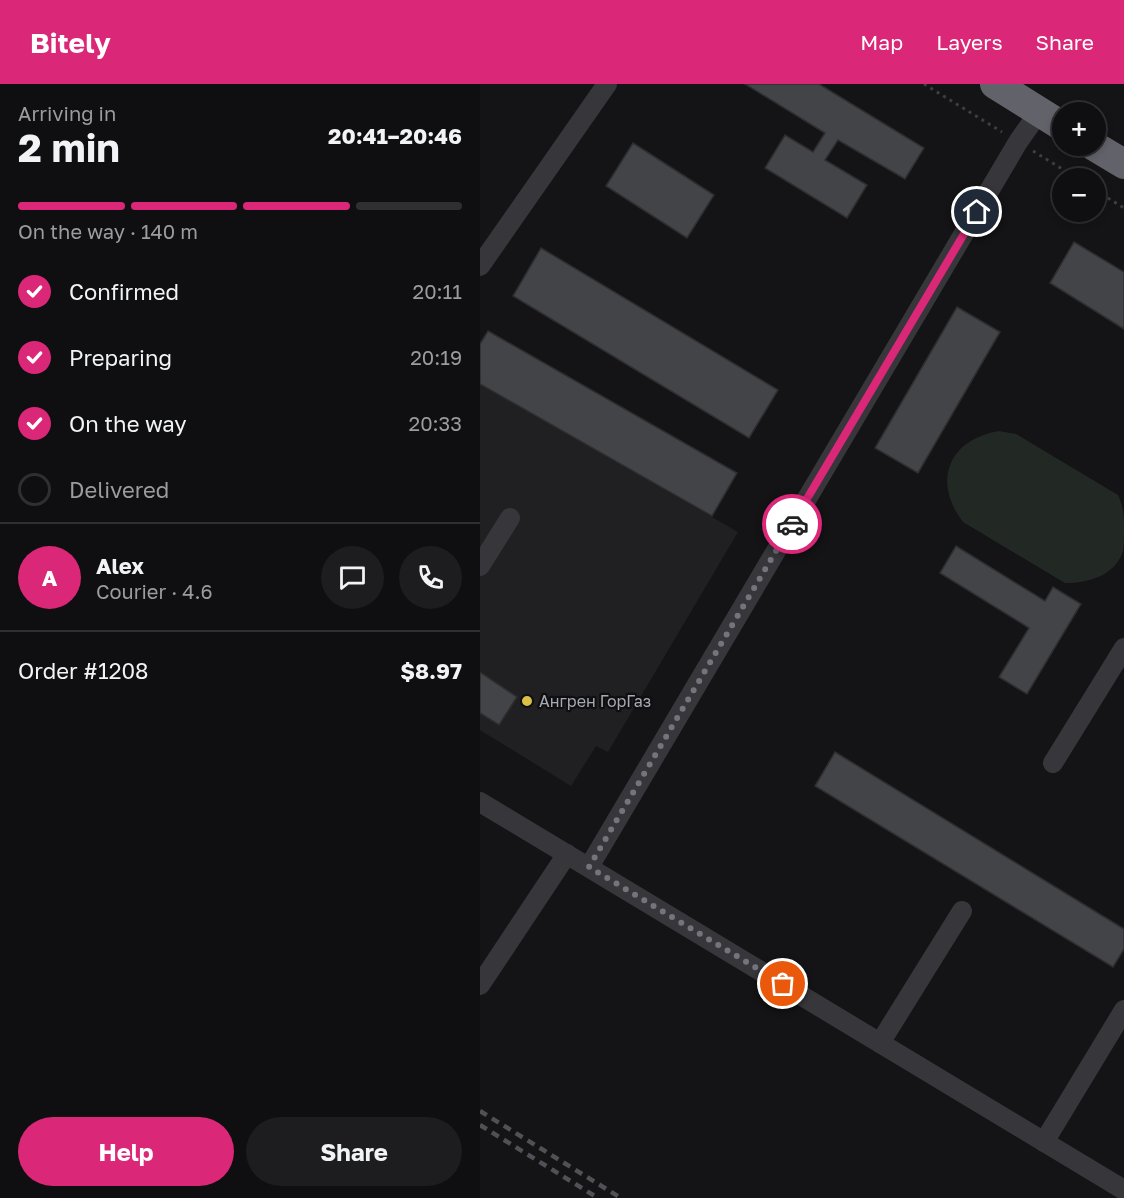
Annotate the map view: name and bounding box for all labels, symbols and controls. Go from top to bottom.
text: Bitely [30,26,111,59]
text: Map [860,29,903,55]
text: Layers [936,29,1003,55]
text: Share [1036,29,1094,55]
text: Arriving in [18,101,116,125]
map controls [1052,102,1106,222]
button: + [1052,102,1106,156]
text: 20:41–20:46 [328,122,462,149]
text: 2 min [18,124,120,171]
button: − [1052,168,1106,222]
pin [951,186,1002,237]
icon: home [960,195,993,228]
text: On the way · 140 m [18,219,198,243]
icon: check [18,275,51,308]
text: Confirmed [69,278,179,305]
text: 20:11 [413,279,462,303]
icon: check [18,341,51,374]
text: Preparing [69,344,172,371]
text: 20:19 [410,345,462,369]
icon: check [18,407,51,440]
text: On the way [69,410,187,437]
text: 20:33 [409,411,462,435]
text: Delivered [69,476,169,503]
courier [762,494,822,554]
icon: car [776,508,809,541]
button: chat [321,546,384,609]
button: phone [399,546,462,609]
text: Alex [96,552,144,579]
text: A [42,564,57,591]
text: Courier · 4.6 [96,579,213,603]
text: Order #1208 [18,657,148,684]
text: $8.97 [400,657,462,684]
place label: Ангрен ГорГаз [539,691,651,711]
marker: Ангрен ГорГаз [520,694,534,708]
pin [757,958,808,1009]
icon: bag [766,967,799,1000]
button: Help [18,1117,234,1186]
button: Share [246,1117,462,1186]

